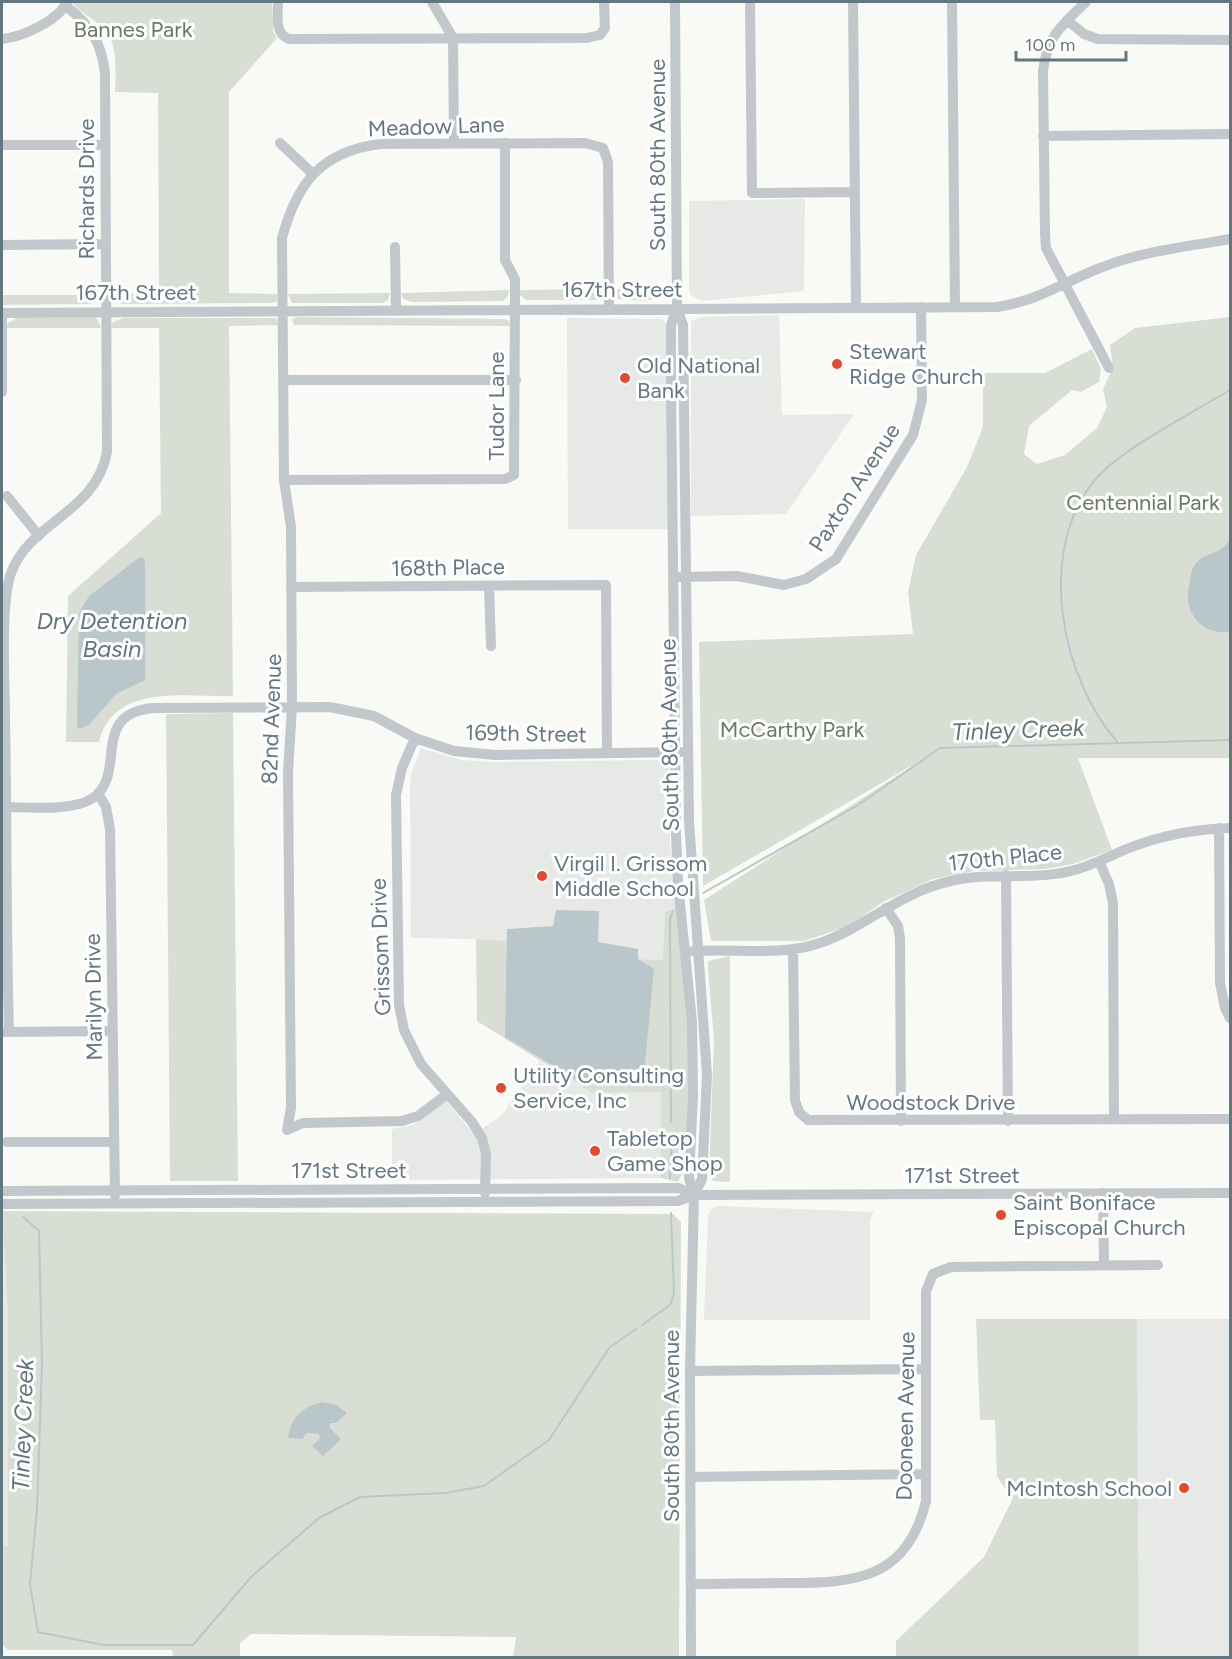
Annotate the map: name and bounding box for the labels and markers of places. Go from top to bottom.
place label: Stewart Ridge Church [849,338,983,390]
place label: Old National Bank [637,352,760,404]
marker: Stewart Ridge Church [830,357,844,371]
marker: Old National Bank [618,371,632,385]
place label: Virgil I. Grissom Middle School [554,850,707,902]
marker: Virgil I. Grissom Middle School [535,869,549,883]
place label: Utility Consulting Service, Inc [513,1062,684,1114]
marker: Utility Consulting Service, Inc [494,1081,508,1095]
place label: Tabletop Game Shop [607,1125,723,1177]
marker: Tabletop Game Shop [588,1144,602,1158]
place label: Saint Boniface Episcopal Church [1013,1189,1186,1241]
marker: Saint Boniface Episcopal Church [994,1208,1008,1222]
place label: McIntosh School [1006,1475,1172,1502]
marker: McIntosh School [1177,1481,1191,1495]

